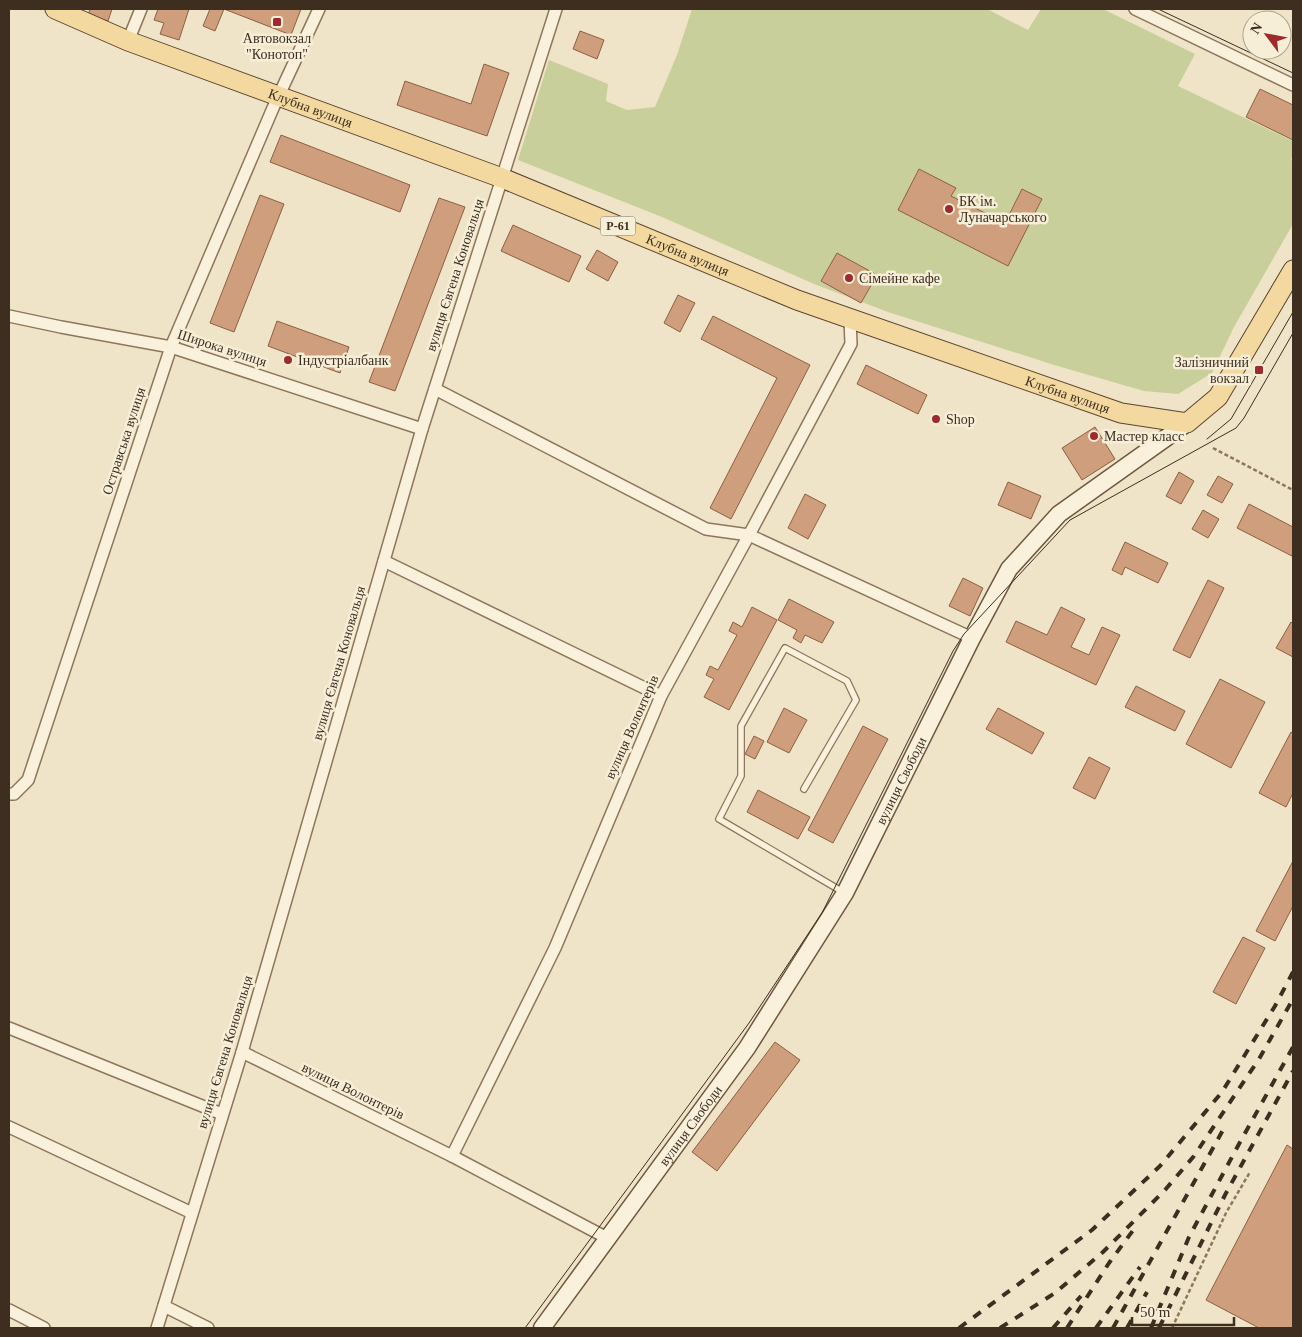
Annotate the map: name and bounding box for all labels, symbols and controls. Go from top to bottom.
north arrow [1242,10,1292,60]
marker: Автовокзал "Конотоп" [271,16,283,28]
text: N [1247,20,1265,37]
place label: Автовокзал "Конотоп" [243,31,311,62]
street label: Клубна вулиця [266,86,355,130]
place label: БК ім. Луначарського [959,194,1047,225]
street label: вулиця Євгена Коновальця [423,196,487,353]
marker: БК ім. Луначарського [943,203,955,215]
road number: Р-61 [600,217,636,236]
street label: Клубна вулиця [644,231,732,279]
place label: Сімейне кафе [859,271,940,286]
marker: Сімейне кафе [843,272,855,284]
street label: Широка вулиця [176,327,269,370]
place label: Індустріалбанк [298,353,389,368]
marker: Індустріалбанк [282,354,294,366]
place label: Залізничний вокзал [1175,355,1250,386]
marker: Залізничний вокзал [1253,364,1265,376]
street label: Клубна вулиця [1024,373,1113,416]
street label: Остравська вулиця [100,385,149,497]
place label: Shop [946,412,975,427]
marker: Shop [930,413,942,425]
place label: Мастер класс [1104,429,1184,444]
marker: Мастер класс [1088,430,1100,442]
street label: вулиця Євгена Коновальця [310,584,368,742]
street label: вулиця Волонтерів [602,672,662,781]
street label: вулиця Свободи [873,734,929,827]
street label: вулиця Євгена Коновальця [195,973,256,1130]
street label: вулиця Волонтерів [299,1060,407,1122]
street label: вулиця Свободи [656,1082,725,1169]
scale bar [1132,1294,1234,1326]
text: 50 m [1140,1304,1171,1320]

